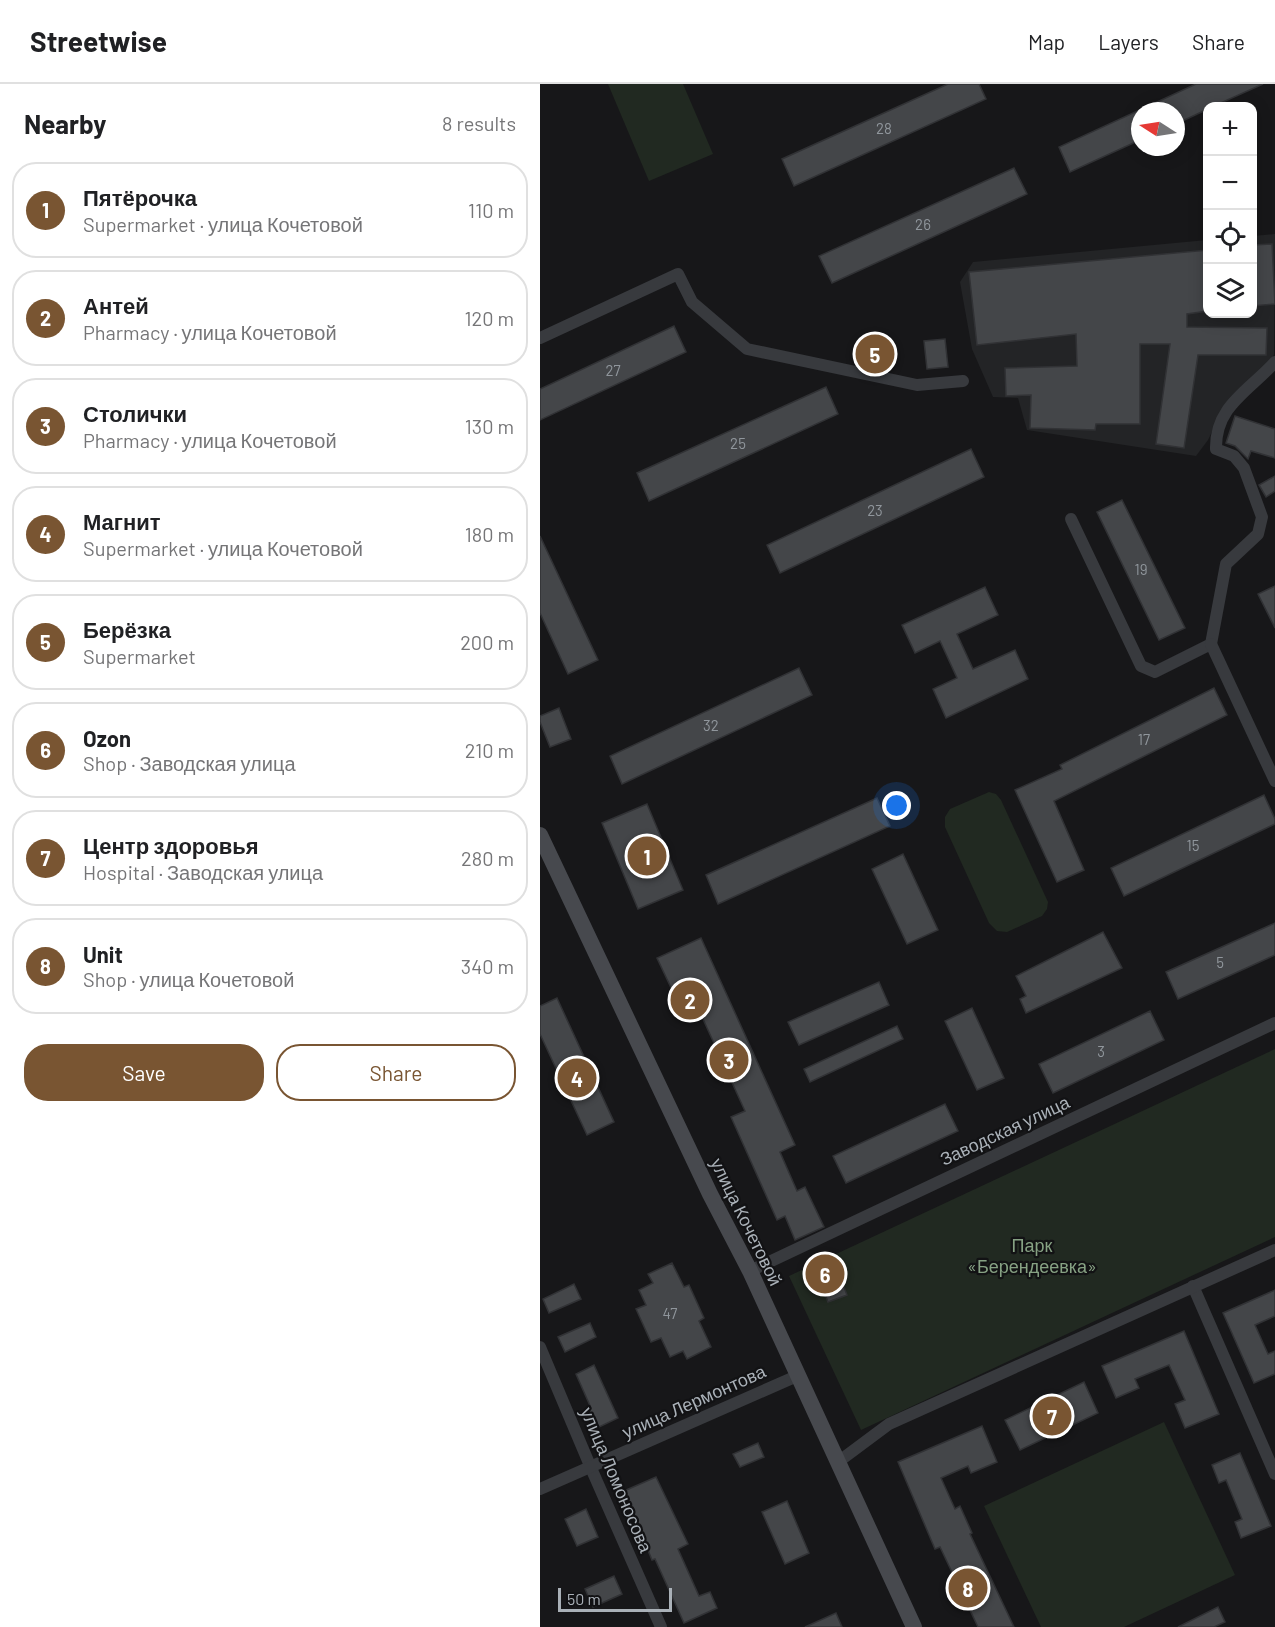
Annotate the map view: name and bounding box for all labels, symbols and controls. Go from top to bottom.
text: Streetwise [30,24,167,58]
text: Map [1028,29,1065,54]
text: Layers [1098,29,1159,54]
text: Share [1192,29,1245,54]
north arrow [1131,102,1185,156]
map controls [1203,102,1257,318]
button: + [1203,102,1257,156]
text: Nearby [24,108,106,139]
text: 8 results [442,111,516,135]
house number: 28 [876,119,892,137]
button: − [1203,156,1257,210]
text: Пятёрочка [83,184,197,210]
text: 1 [42,198,49,222]
text: 110 m [468,198,514,222]
button: locate [1203,210,1257,264]
text: Supermarket · улица Кочетовой [83,212,363,236]
house number: 26 [915,215,931,233]
button: layers [1203,264,1257,318]
text: Антей [83,292,149,318]
text: 2 [40,306,51,330]
text: 120 m [464,306,514,330]
text: Pharmacy · улица Кочетовой [83,320,337,344]
pin: 5 [856,332,894,376]
house number: 27 [605,361,621,379]
text: Столички [83,400,187,426]
text: 3 [40,414,51,438]
text: 130 m [465,414,514,438]
text: Pharmacy · улица Кочетовой [83,428,337,452]
house number: 25 [730,434,746,452]
house number: 23 [867,501,883,519]
text: Магнит [83,508,161,534]
text: 4 [39,522,52,546]
text: 180 m [465,522,514,546]
text: Supermarket · улица Кочетовой [83,536,363,560]
house number: 19 [1134,560,1148,578]
text: Берёзка [83,616,171,642]
text: 5 [40,630,51,654]
text: 200 m [460,630,514,654]
text: Supermarket [83,644,196,668]
house number: 32 [703,716,719,734]
text: Ozon [83,725,131,751]
house number: 17 [1138,730,1150,748]
text: 6 [40,738,51,762]
text: 210 m [465,738,514,762]
text: Shop · Заводская улица [83,751,296,775]
your location [882,791,911,820]
text: Центр здоровья [83,832,259,858]
pin: 1 [628,834,666,878]
house number: 15 [1187,836,1199,854]
text: 7 [41,846,50,870]
text: 280 m [461,846,514,870]
text: Hospital · Заводская улица [83,860,323,884]
text: Unit [83,941,123,967]
house number: 5 [1216,953,1224,971]
text: 8 [40,954,51,978]
text: 340 m [461,954,514,978]
text: Shop · улица Кочетовой [83,967,294,991]
pin: 2 [670,978,710,1022]
pin: 3 [710,1038,748,1082]
house number: 3 [1097,1042,1105,1060]
button: Save [24,1044,264,1101]
button: Share [276,1044,516,1101]
pin: 4 [558,1056,597,1100]
street label: Заводская улица [936,1090,1074,1170]
street label: улица Кочетовой [706,1154,787,1289]
park label: Парк «Берендеевка» [967,1234,1097,1277]
pin: 6 [806,1252,844,1296]
house number: 47 [663,1304,677,1322]
street label: улица Лермонтова [618,1359,770,1443]
pin: 7 [1032,1394,1072,1438]
street label: улица Ломоносова [576,1404,658,1557]
pin: 8 [948,1566,988,1610]
scale bar [558,1585,672,1612]
text: 50 m [567,1589,601,1608]

